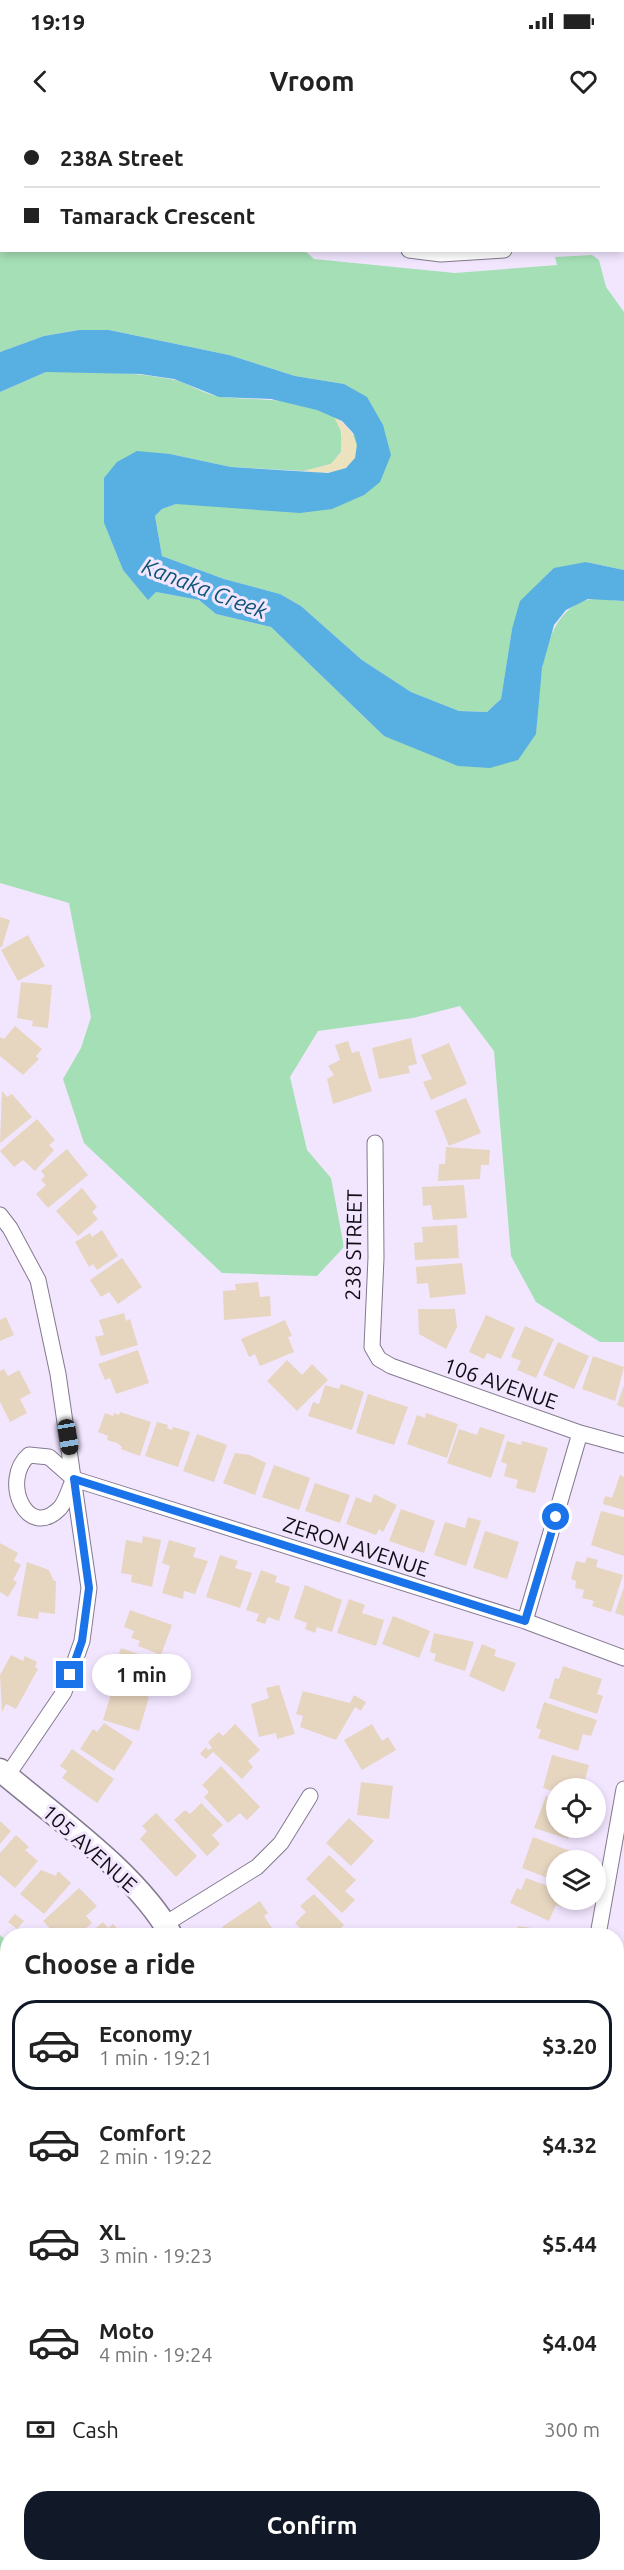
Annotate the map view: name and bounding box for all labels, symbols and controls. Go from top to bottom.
text: 19:19 [30,9,85,34]
icon: back [24,65,57,98]
icon: heart [567,65,600,98]
text: Vroom [270,66,354,96]
text: 238A Street [60,145,184,170]
text: Tamarack Crescent [60,203,255,228]
water label: Kanaka Creek [139,553,272,624]
street label: 238 STREET [340,1189,366,1301]
street label: 106 AVENUE [441,1352,561,1414]
car [56,1418,80,1456]
route start [542,1503,569,1530]
street label: ZERON AVENUE [280,1511,432,1581]
callout: 1 min [91,1654,190,1696]
route end [56,1661,83,1688]
text: 1 min [116,1663,167,1686]
map controls [546,1778,606,1910]
button: locate [546,1778,606,1838]
street label: 105 AVENUE [38,1799,142,1897]
button: layers [546,1850,606,1910]
text: Choose a ride [24,1949,196,1979]
icon: car [27,2018,81,2072]
text: Economy [99,2021,192,2046]
text: $3.20 [542,2033,597,2058]
text: 1 min · 19:21 [99,2046,213,2069]
icon: car [27,2117,81,2171]
text: Comfort [99,2120,186,2145]
text: $4.32 [542,2132,597,2157]
text: 2 min · 19:22 [99,2145,213,2168]
icon: car [27,2216,81,2270]
text: XL [99,2219,126,2244]
text: $5.44 [542,2231,597,2256]
text: 3 min · 19:23 [99,2244,213,2267]
icon: car [27,2315,81,2369]
text: Moto [99,2318,154,2343]
text: $4.04 [542,2330,597,2355]
text: 4 min · 19:24 [99,2343,213,2366]
icon: cash [24,2413,57,2446]
text: Cash [72,2417,119,2442]
text: 300 m [544,2418,600,2441]
button: Confirm [24,2491,600,2560]

